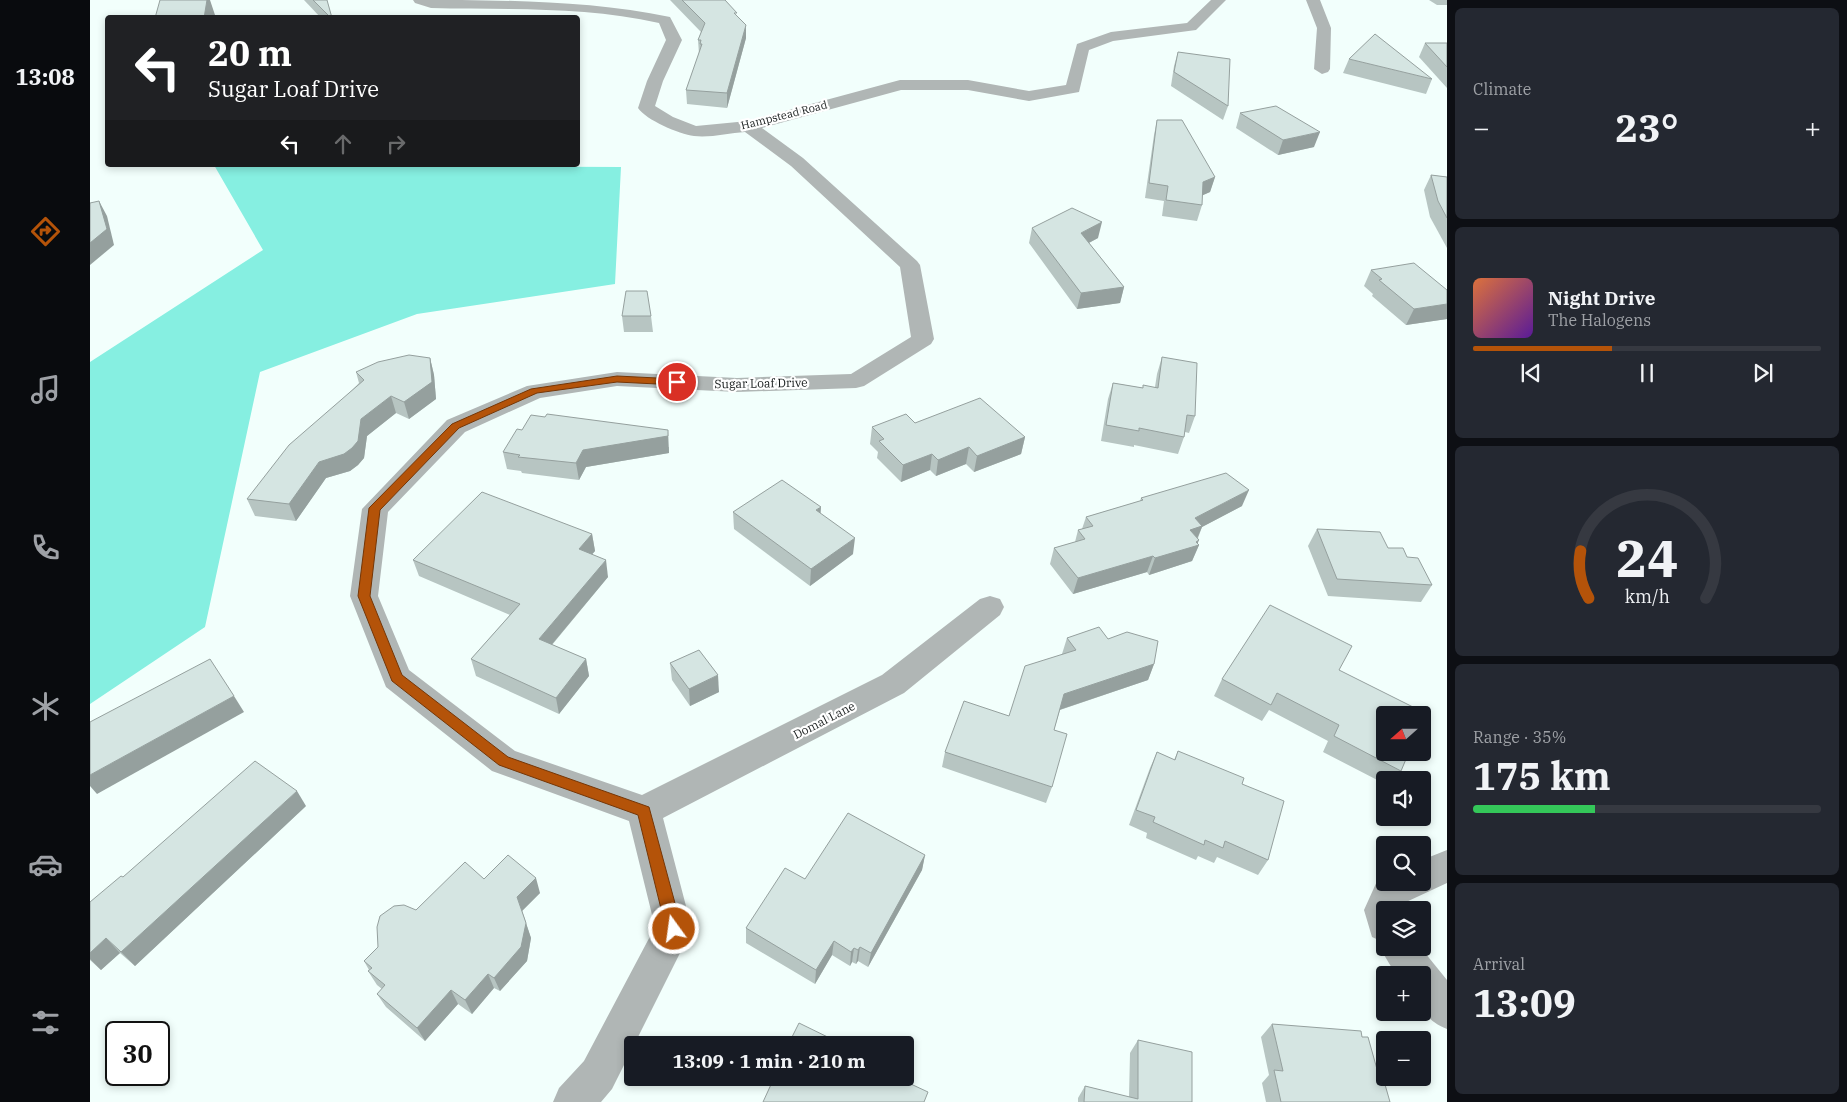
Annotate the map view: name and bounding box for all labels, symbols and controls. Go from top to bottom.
text: 20 m [208,30,292,76]
icon: left [125,35,190,100]
text: 13:08 [15,62,75,91]
text: Sugar Loaf Drive [208,74,379,103]
text: Climate [1473,79,1531,99]
street label: Hampstead Road [739,97,829,133]
text: 23° [1615,103,1679,152]
text: − [1473,109,1490,146]
text: + [1804,109,1821,146]
icon: left [276,130,304,158]
icon: ahead [329,130,357,158]
icon: right [382,130,410,158]
icon: directions [28,214,63,249]
text: Night Drive [1548,286,1656,310]
text: The Halogens [1548,310,1651,330]
icon: previous [1517,359,1545,387]
icon: pause [1633,359,1661,387]
icon: next [1749,359,1777,387]
pin [656,361,698,403]
icon: arrive [663,368,691,396]
icon: music [28,372,63,407]
street label: Sugar Loaf Drive [714,375,808,391]
text: 24 [1616,524,1678,591]
icon: phone [28,530,63,565]
text: km/h [1624,585,1670,608]
icon: climate [28,689,63,724]
street label: Domal Lane [791,698,857,742]
north arrow [1376,706,1431,761]
map controls [1376,706,1431,1086]
text: Range · 35% [1473,727,1566,747]
text: 175 km [1473,751,1611,800]
button: sound [1376,771,1431,826]
button: search [1376,836,1431,891]
icon: car [28,847,63,882]
button: layers [1376,901,1431,956]
position arrow [647,902,699,954]
text: Arrival [1473,954,1525,974]
button: + [1376,966,1431,1021]
text: 13:09 [1473,978,1576,1027]
icon: filters [28,1005,63,1040]
speed limit sign: 30 [105,1021,170,1086]
button: − [1376,1031,1431,1086]
text: 13:09 · 1 min · 210 m [673,1049,865,1073]

